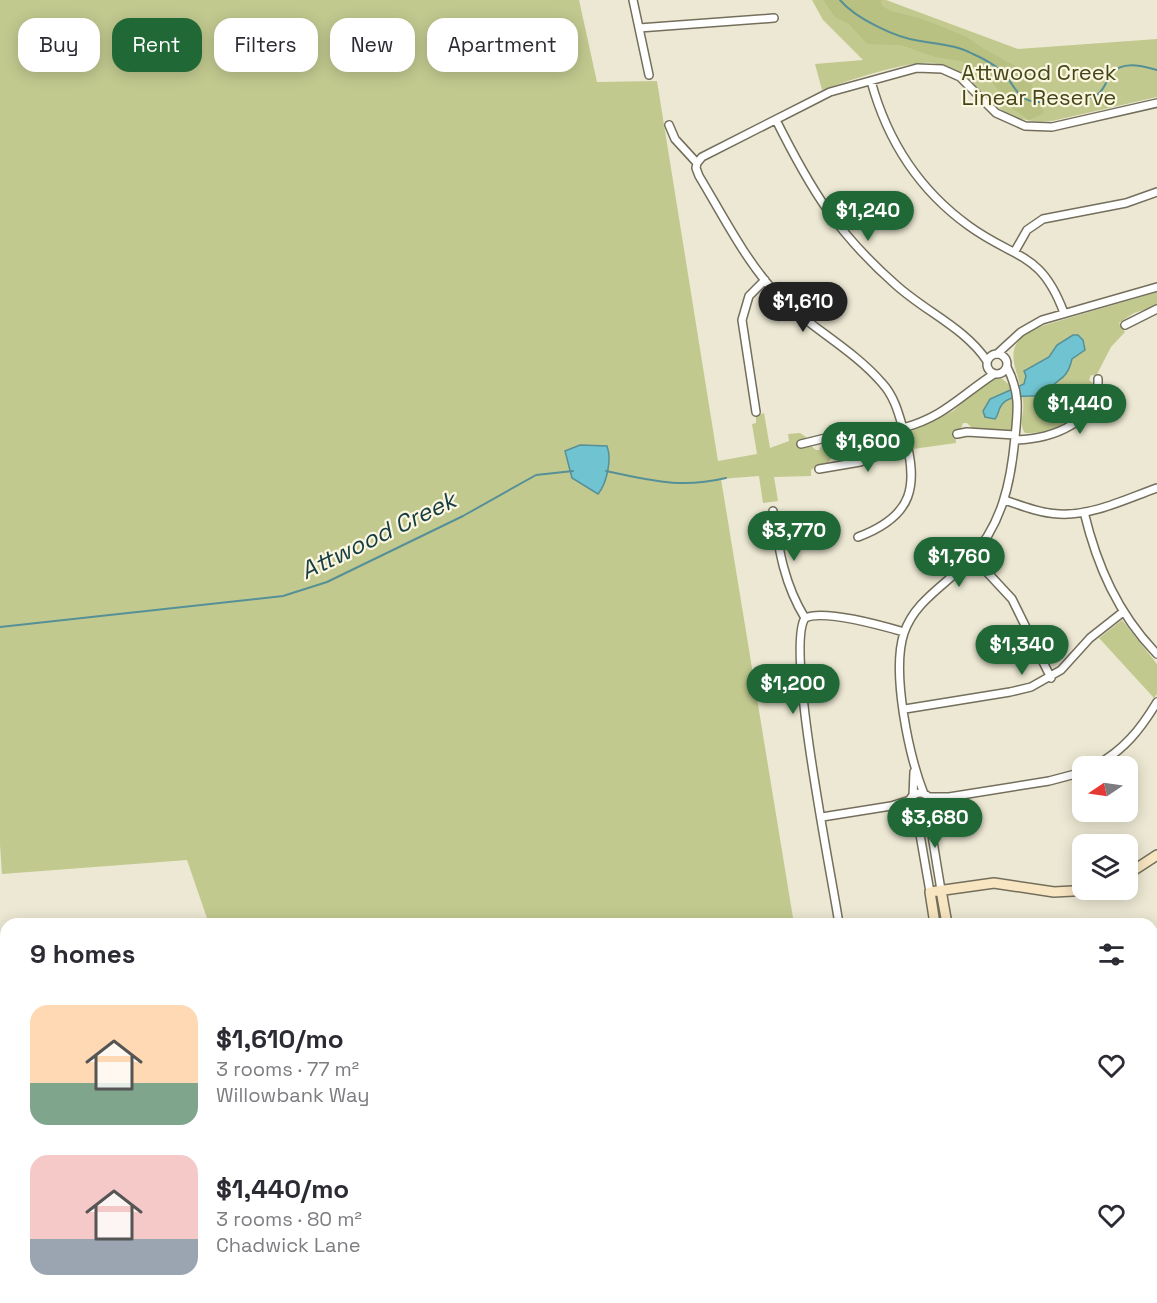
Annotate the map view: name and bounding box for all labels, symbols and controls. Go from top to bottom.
chip: Buy [18,18,100,72]
chip: Rent [112,18,202,72]
chip: Filters [214,18,318,72]
chip: New [330,18,415,72]
chip: Apartment [427,18,578,72]
park label: Attwood Creek Linear Reserve [961,58,1117,111]
pin: $1,240 [819,191,917,242]
text: $1,240 [836,197,900,223]
pin: $1,610 [754,282,852,333]
text: $1,610 [772,288,834,314]
pin: $1,440 [1031,384,1129,435]
text: $1,440 [1047,390,1113,416]
pin: $1,600 [819,422,917,473]
text: $1,600 [835,428,901,454]
water label: Attwood Creek [295,483,464,586]
pin: $3,770 [745,511,843,562]
text: $3,770 [762,517,826,543]
pin: $1,760 [910,537,1008,588]
text: $1,760 [928,543,990,569]
pin: $1,340 [973,625,1071,676]
text: $1,340 [990,631,1054,657]
pin: $1,200 [744,664,842,715]
text: $1,200 [761,670,825,696]
north arrow [1072,756,1138,822]
map controls [1072,756,1138,900]
pin: $3,680 [886,798,984,849]
text: $3,680 [901,804,969,830]
button: layers [1072,834,1138,900]
text: 9 homes [30,937,135,971]
icon: filters [1095,938,1128,971]
text: $1,610/mo [216,1022,344,1056]
icon: home [78,1029,150,1101]
icon: heart [1095,1049,1128,1082]
text: 3 rooms · 77 m² [216,1056,359,1082]
text: Willowbank Way [216,1082,370,1108]
text: $1,440/mo [216,1172,349,1206]
icon: home [78,1179,150,1251]
icon: heart [1095,1199,1128,1232]
text: 3 rooms · 80 m² [216,1206,362,1232]
text: Chadwick Lane [216,1232,361,1258]

